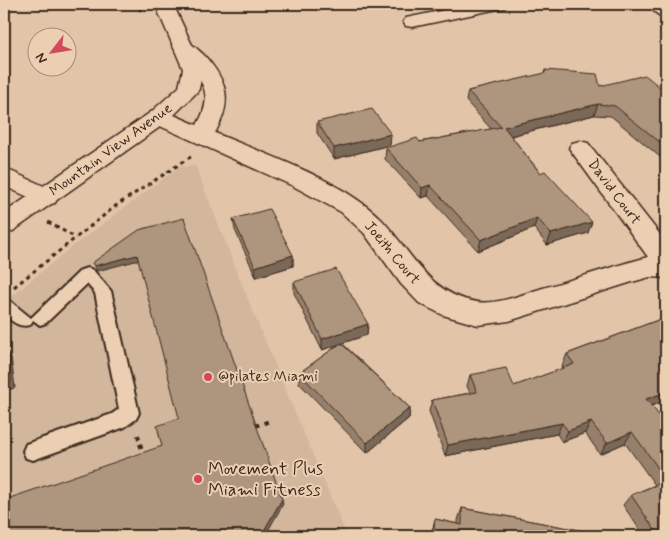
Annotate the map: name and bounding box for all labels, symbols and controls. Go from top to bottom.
north arrow [28,28,78,78]
text: N [32,50,52,67]
street label: Mountain View Avenue [45,99,177,201]
street label: David Court [583,155,645,229]
street label: Joeith Court [359,217,425,289]
place label: @pilates Miami [218,367,318,387]
marker: @pilates Miami [202,371,214,383]
place label: Movement Plus Miami Fitness [208,457,323,502]
marker: Movement Plus Miami Fitness [192,473,204,485]

